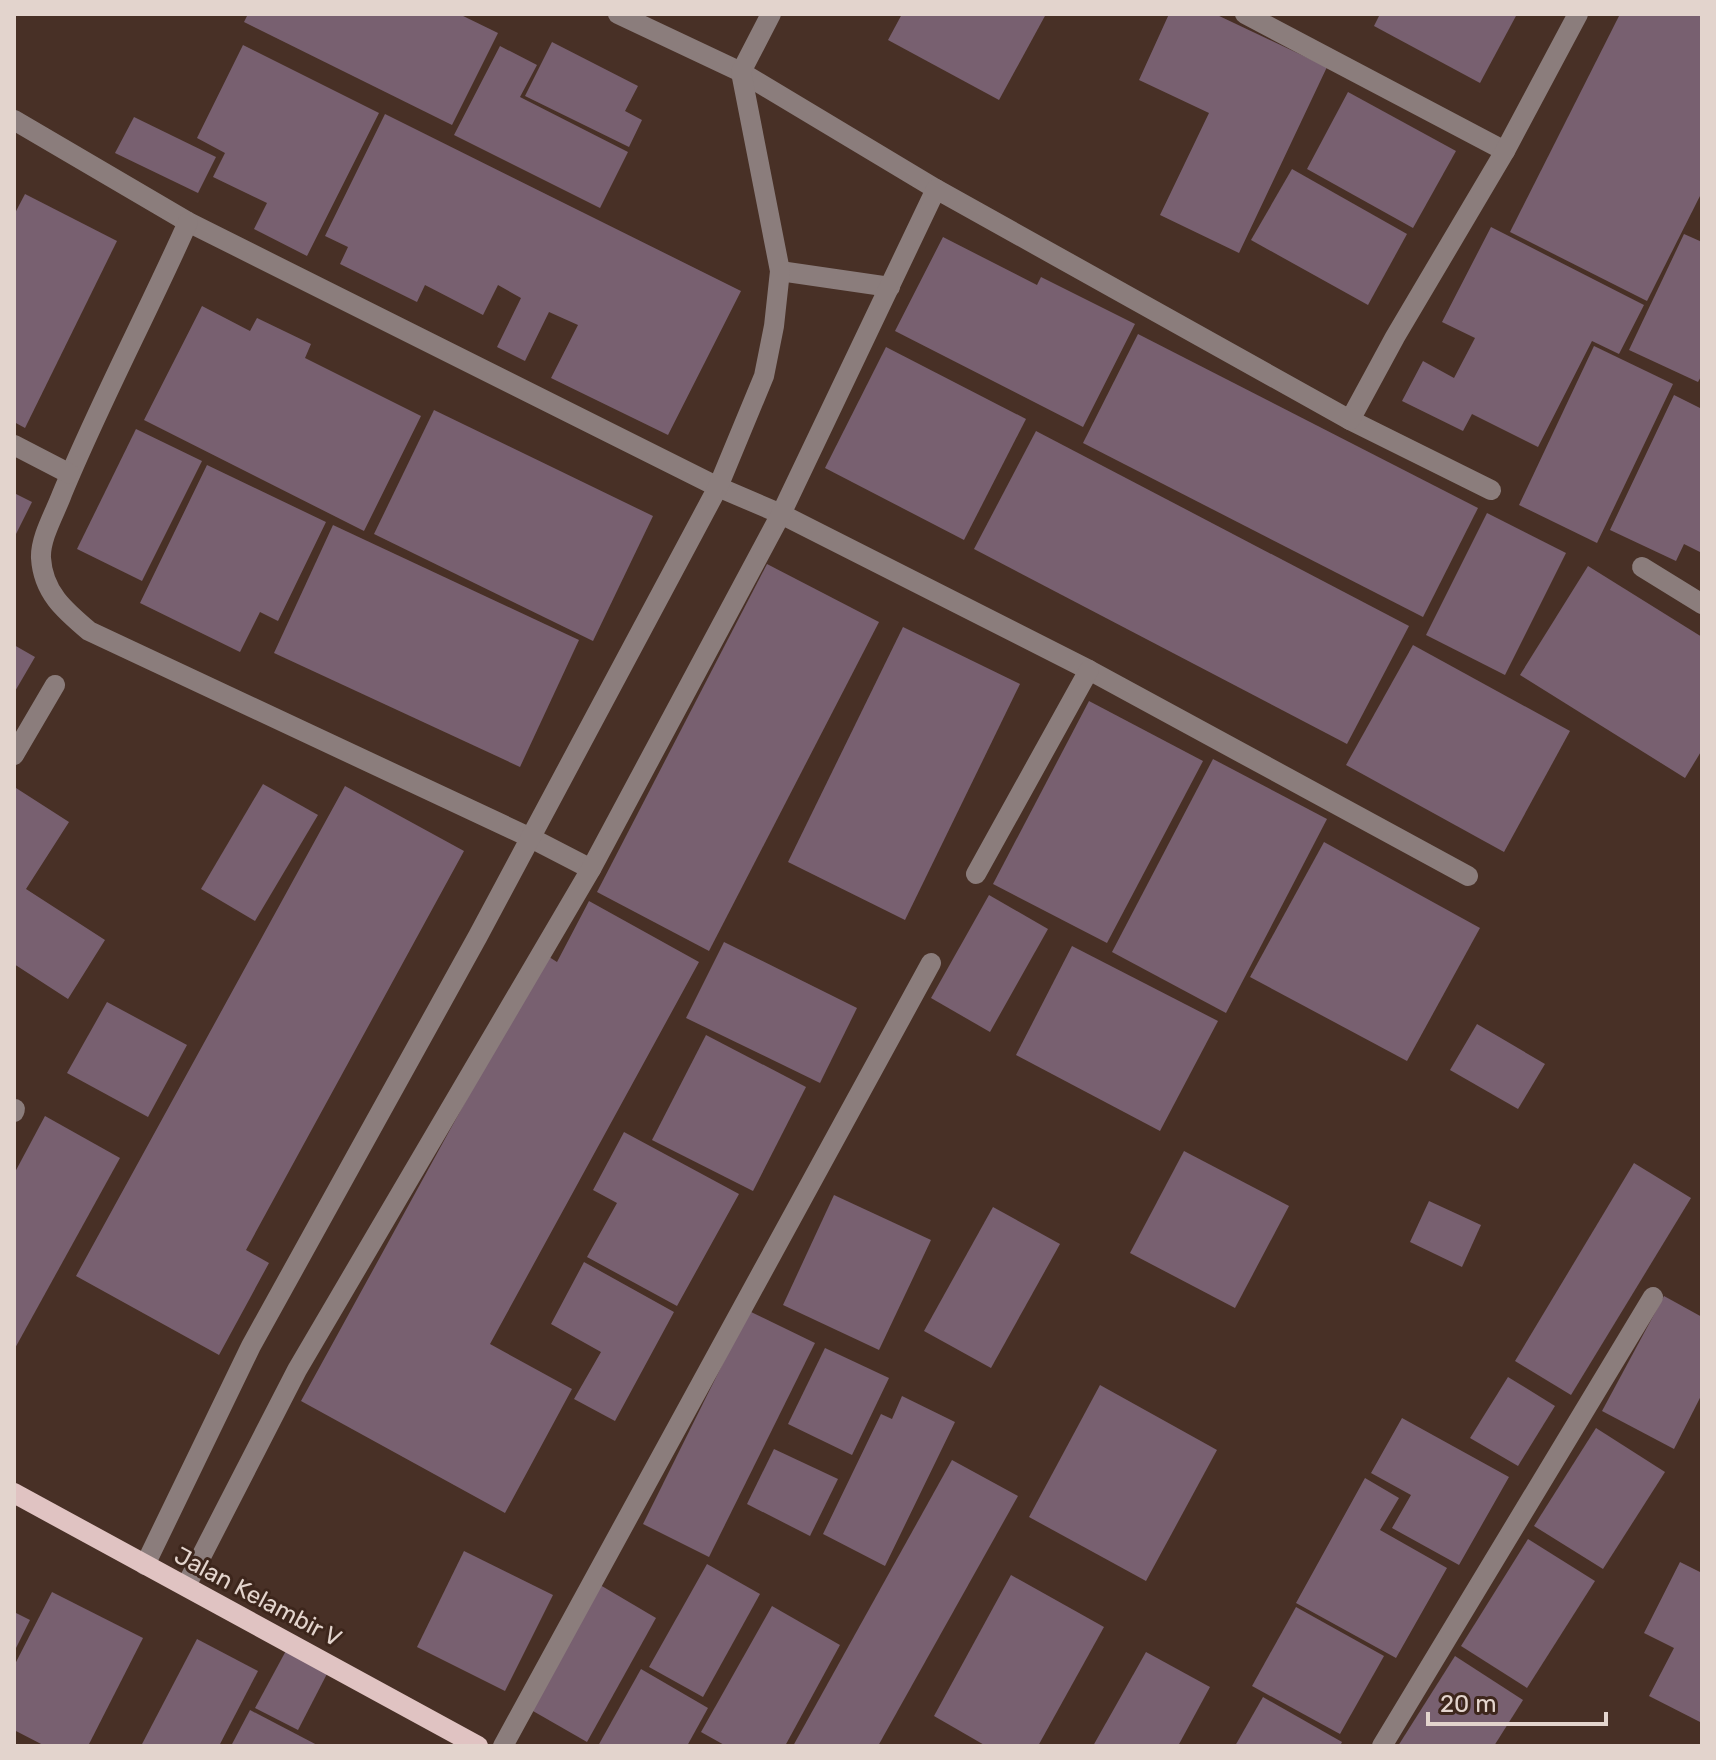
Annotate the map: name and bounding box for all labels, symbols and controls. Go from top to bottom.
street label: Jalan Kelambir V [170,1541,346,1653]
scale bar [1428,1676,1606,1726]
text: 20 m [1440,1690,1497,1718]

